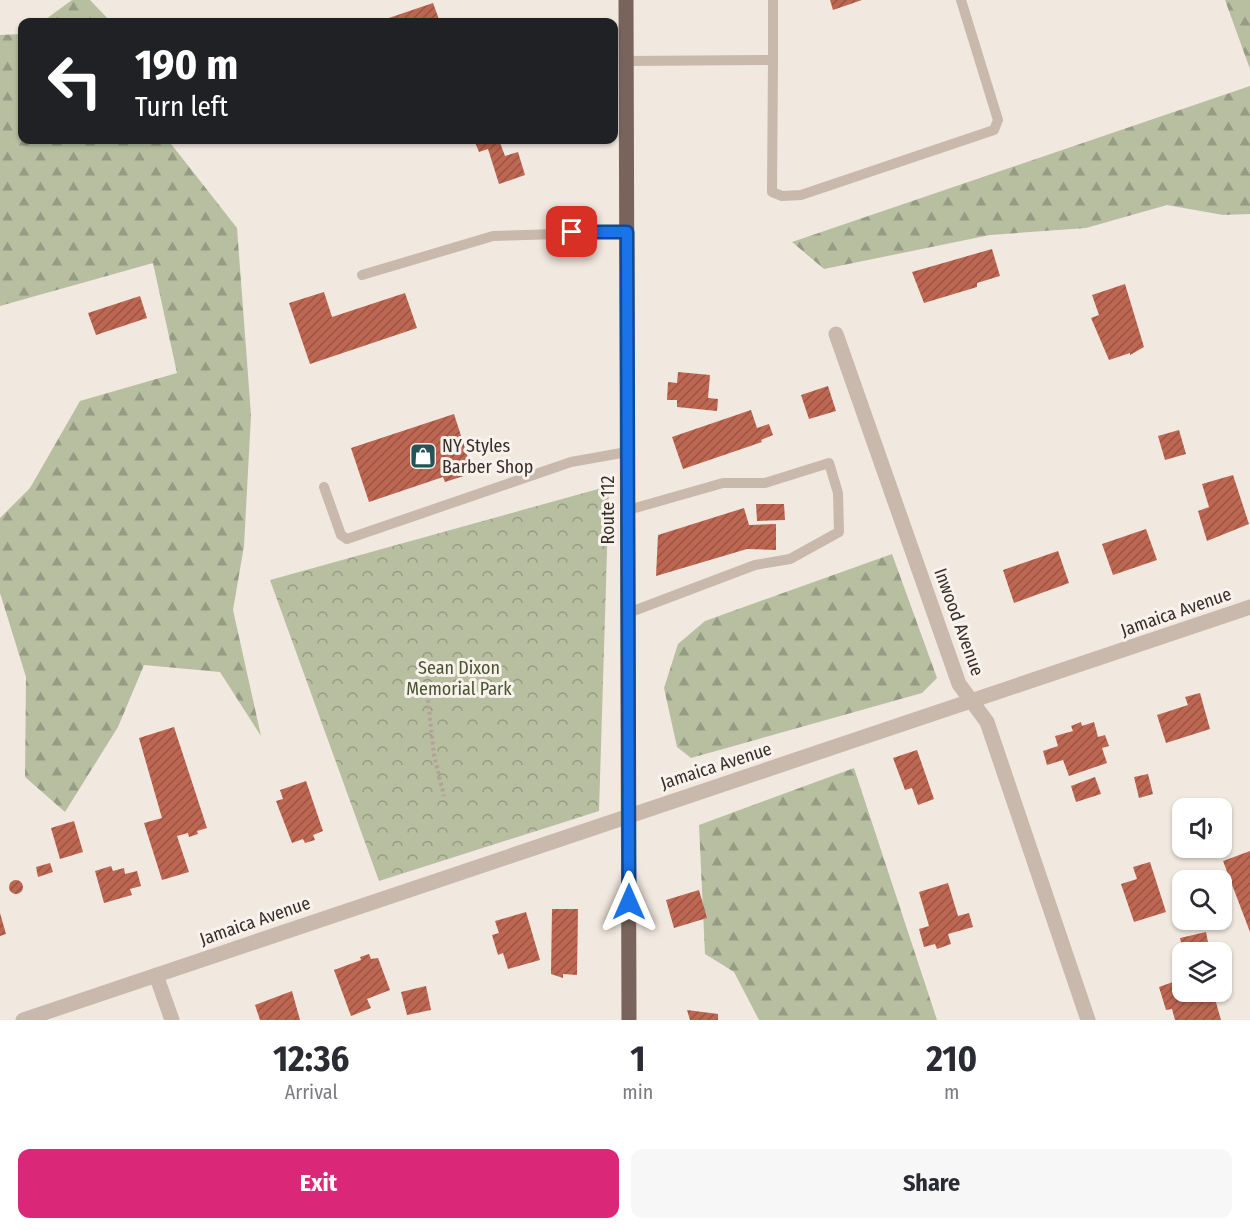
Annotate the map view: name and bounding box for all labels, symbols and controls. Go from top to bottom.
text: 190 m [135,40,238,90]
icon: left [36,42,114,120]
text: Turn left [135,91,228,123]
pin [546,206,597,257]
icon: arrive [555,215,588,248]
place label: NY Styles Barber Shop [442,435,533,478]
shop icon: NY Styles Barber Shop [408,441,438,471]
street label: Route 112 [597,475,619,544]
street label: Inwood Avenue [929,565,989,679]
street label: Jamaica Avenue [1118,583,1234,641]
park label: Sean Dixon Memorial Park [406,657,512,700]
street label: Jamaica Avenue [658,738,774,794]
map controls [1172,798,1232,1002]
button: sound [1172,798,1232,858]
position arrow [597,870,661,934]
button: search [1172,870,1232,930]
street label: Jamaica Avenue [197,892,313,950]
button: layers [1172,942,1232,1002]
text: 12:36 [273,1037,349,1081]
text: 1 [630,1037,645,1081]
text: 210 [926,1037,977,1081]
text: Arrival [285,1080,338,1104]
text: min [622,1080,653,1104]
text: m [944,1080,959,1104]
button: Exit [18,1149,619,1218]
button: Share [631,1149,1232,1218]

